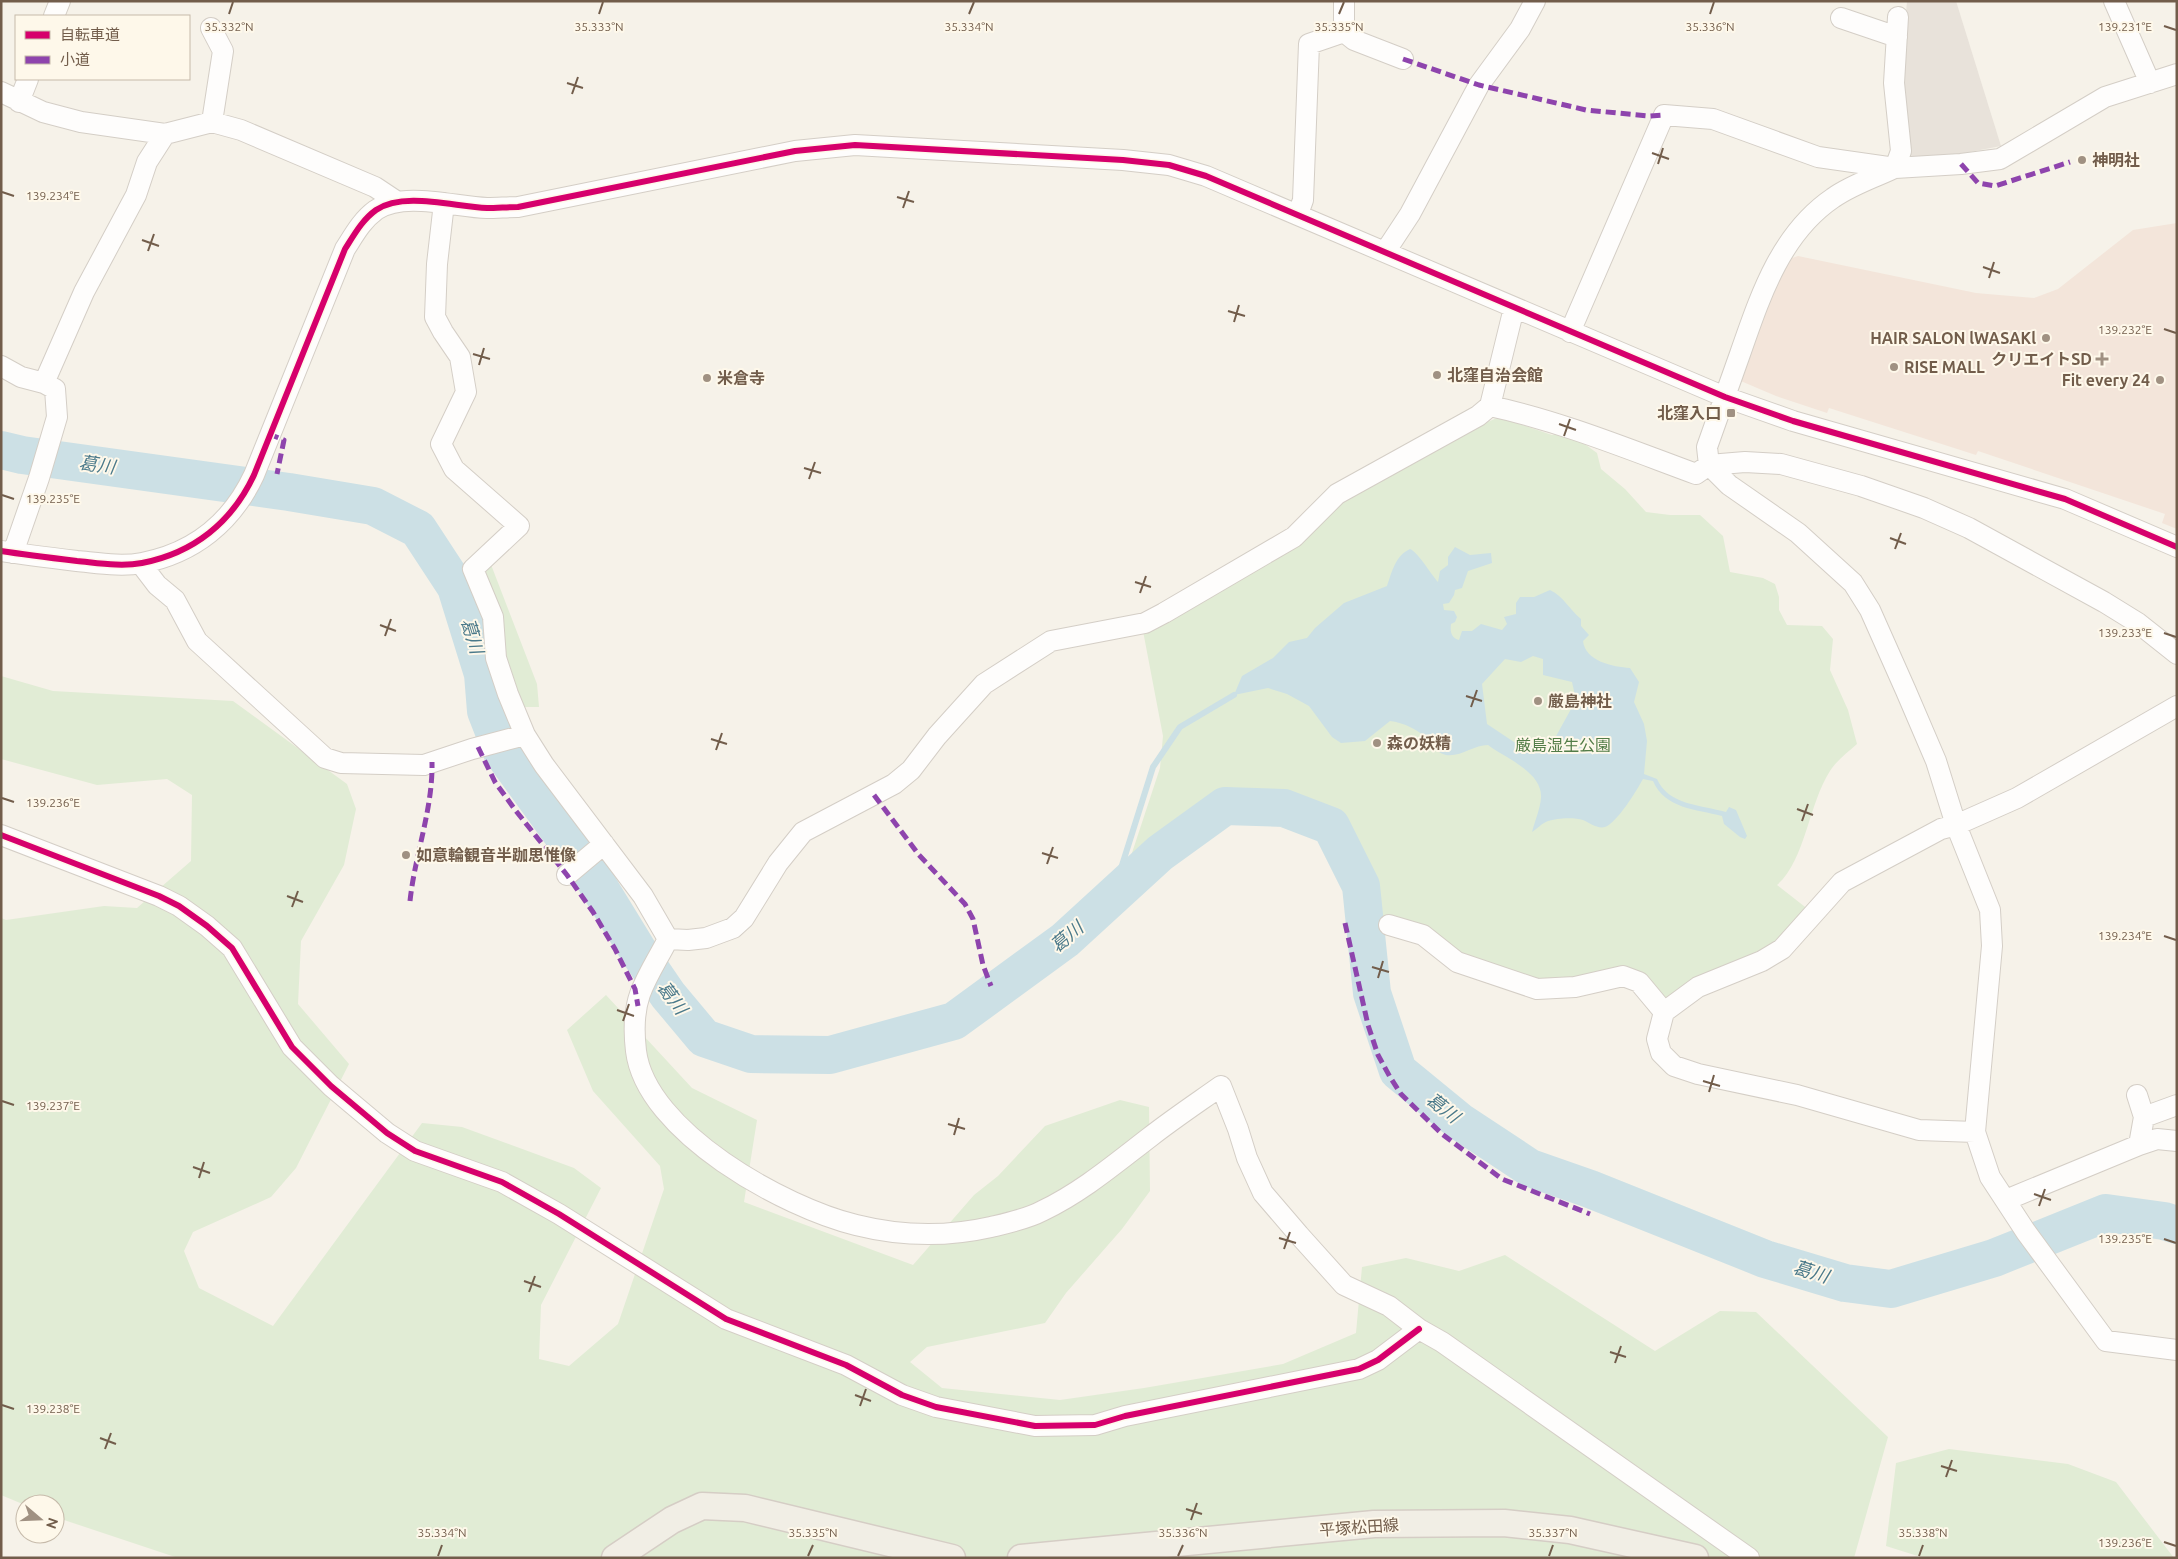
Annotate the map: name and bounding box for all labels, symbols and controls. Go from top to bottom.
legend [15,15,190,80]
text: 35.332°N [204,20,254,33]
text: 35.333°N [574,20,624,33]
text: 35.334°N [944,20,994,33]
text: 35.335°N [1314,20,1364,33]
text: 35.336°N [1685,20,1735,33]
text: 139.231°E [2098,20,2152,33]
text: 自転車道 [60,26,120,43]
text: 小道 [60,51,90,68]
place label: 神明社 [2092,151,2140,169]
marker: 神明社 [2076,154,2088,166]
text: 139.234°E [26,189,80,202]
text: 139.232°E [2098,323,2152,336]
place label: HAIR SALON lWASAKl [1870,329,2036,347]
marker: HAIR SALON lWASAKl [2040,332,2052,344]
place label: クリエイトSD [1991,350,2092,368]
marker: クリエイトSD [2096,353,2108,365]
place label: RISE MALL [1904,358,1985,376]
marker: RISE MALL [1888,361,1900,373]
place label: 北窪自治会館 [1447,366,1543,384]
place label: 米倉寺 [717,369,765,387]
marker: 北窪自治会館 [1431,369,1443,381]
place label: Fit every 24 [2062,371,2150,389]
marker: 米倉寺 [701,372,713,384]
marker: Fit every 24 [2154,374,2166,386]
place label: 北窪入口 [1657,404,1721,422]
marker: 北窪入口 [1725,407,1737,419]
water label: 葛川 [78,452,118,477]
text: 139.235°E [26,492,80,505]
water label: 葛川 [458,616,488,658]
text: 139.233°E [2098,626,2152,639]
place label: 厳島神社 [1548,692,1612,710]
marker: 厳島神社 [1532,695,1544,707]
place label: 森の妖精 [1387,734,1451,752]
park label: 厳島湿生公園 [1515,736,1611,754]
marker: 森の妖精 [1371,737,1383,749]
text: 139.236°E [26,796,80,809]
place label: 如意輪観音半跏思惟像 [416,846,576,864]
marker: 如意輪観音半跏思惟像 [400,849,412,861]
water label: 葛川 [1046,916,1088,955]
text: 139.234°E [2098,929,2152,942]
water label: 葛川 [654,977,693,1019]
water label: 葛川 [1423,1088,1466,1127]
text: 139.237°E [26,1099,80,1112]
text: 139.235°E [2098,1232,2152,1245]
water label: 葛川 [1791,1256,1833,1286]
text: 139.238°E [26,1402,80,1415]
north arrow [15,1494,65,1544]
street label: 平塚松田線 [1318,1515,1400,1539]
text: N [43,1516,62,1531]
text: 35.334°N [417,1526,467,1539]
text: 35.335°N [788,1526,838,1539]
text: 35.336°N [1158,1526,1208,1539]
text: 35.337°N [1528,1526,1578,1539]
text: 35.338°N [1898,1526,1948,1539]
text: 139.236°E [2098,1536,2152,1549]

